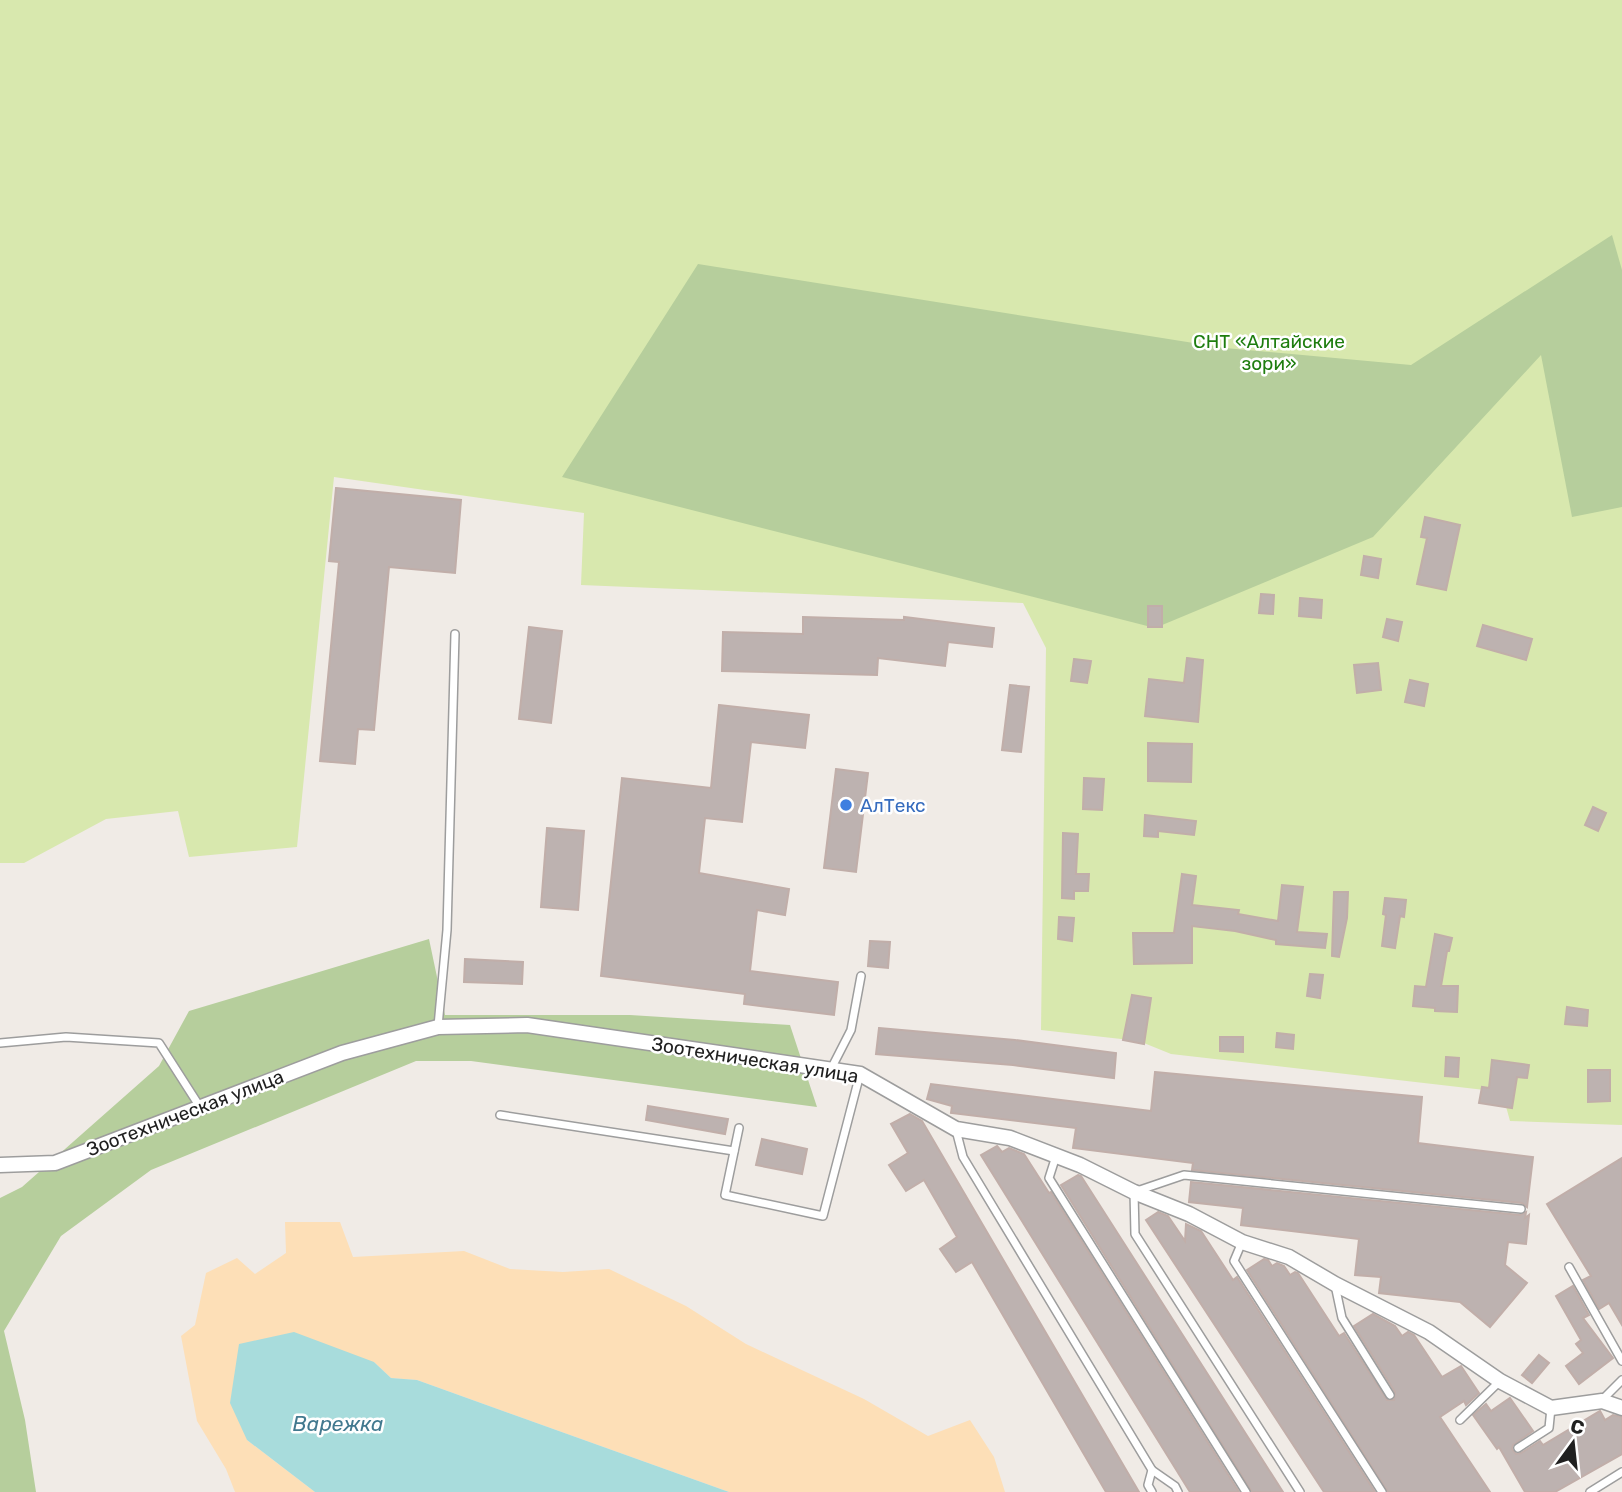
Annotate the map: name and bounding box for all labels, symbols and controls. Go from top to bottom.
park label: СНТ «Алтайские зори» [1193,330,1345,375]
place label: АлТекс [860,794,926,817]
marker: АлТекс [838,797,854,813]
street label: Зоотехническая улица [650,1032,860,1088]
street label: Зоотехническая улица [83,1065,287,1161]
north arrow [1538,1408,1608,1478]
water label: Варежка [293,1411,383,1436]
text: С [1568,1414,1587,1440]

